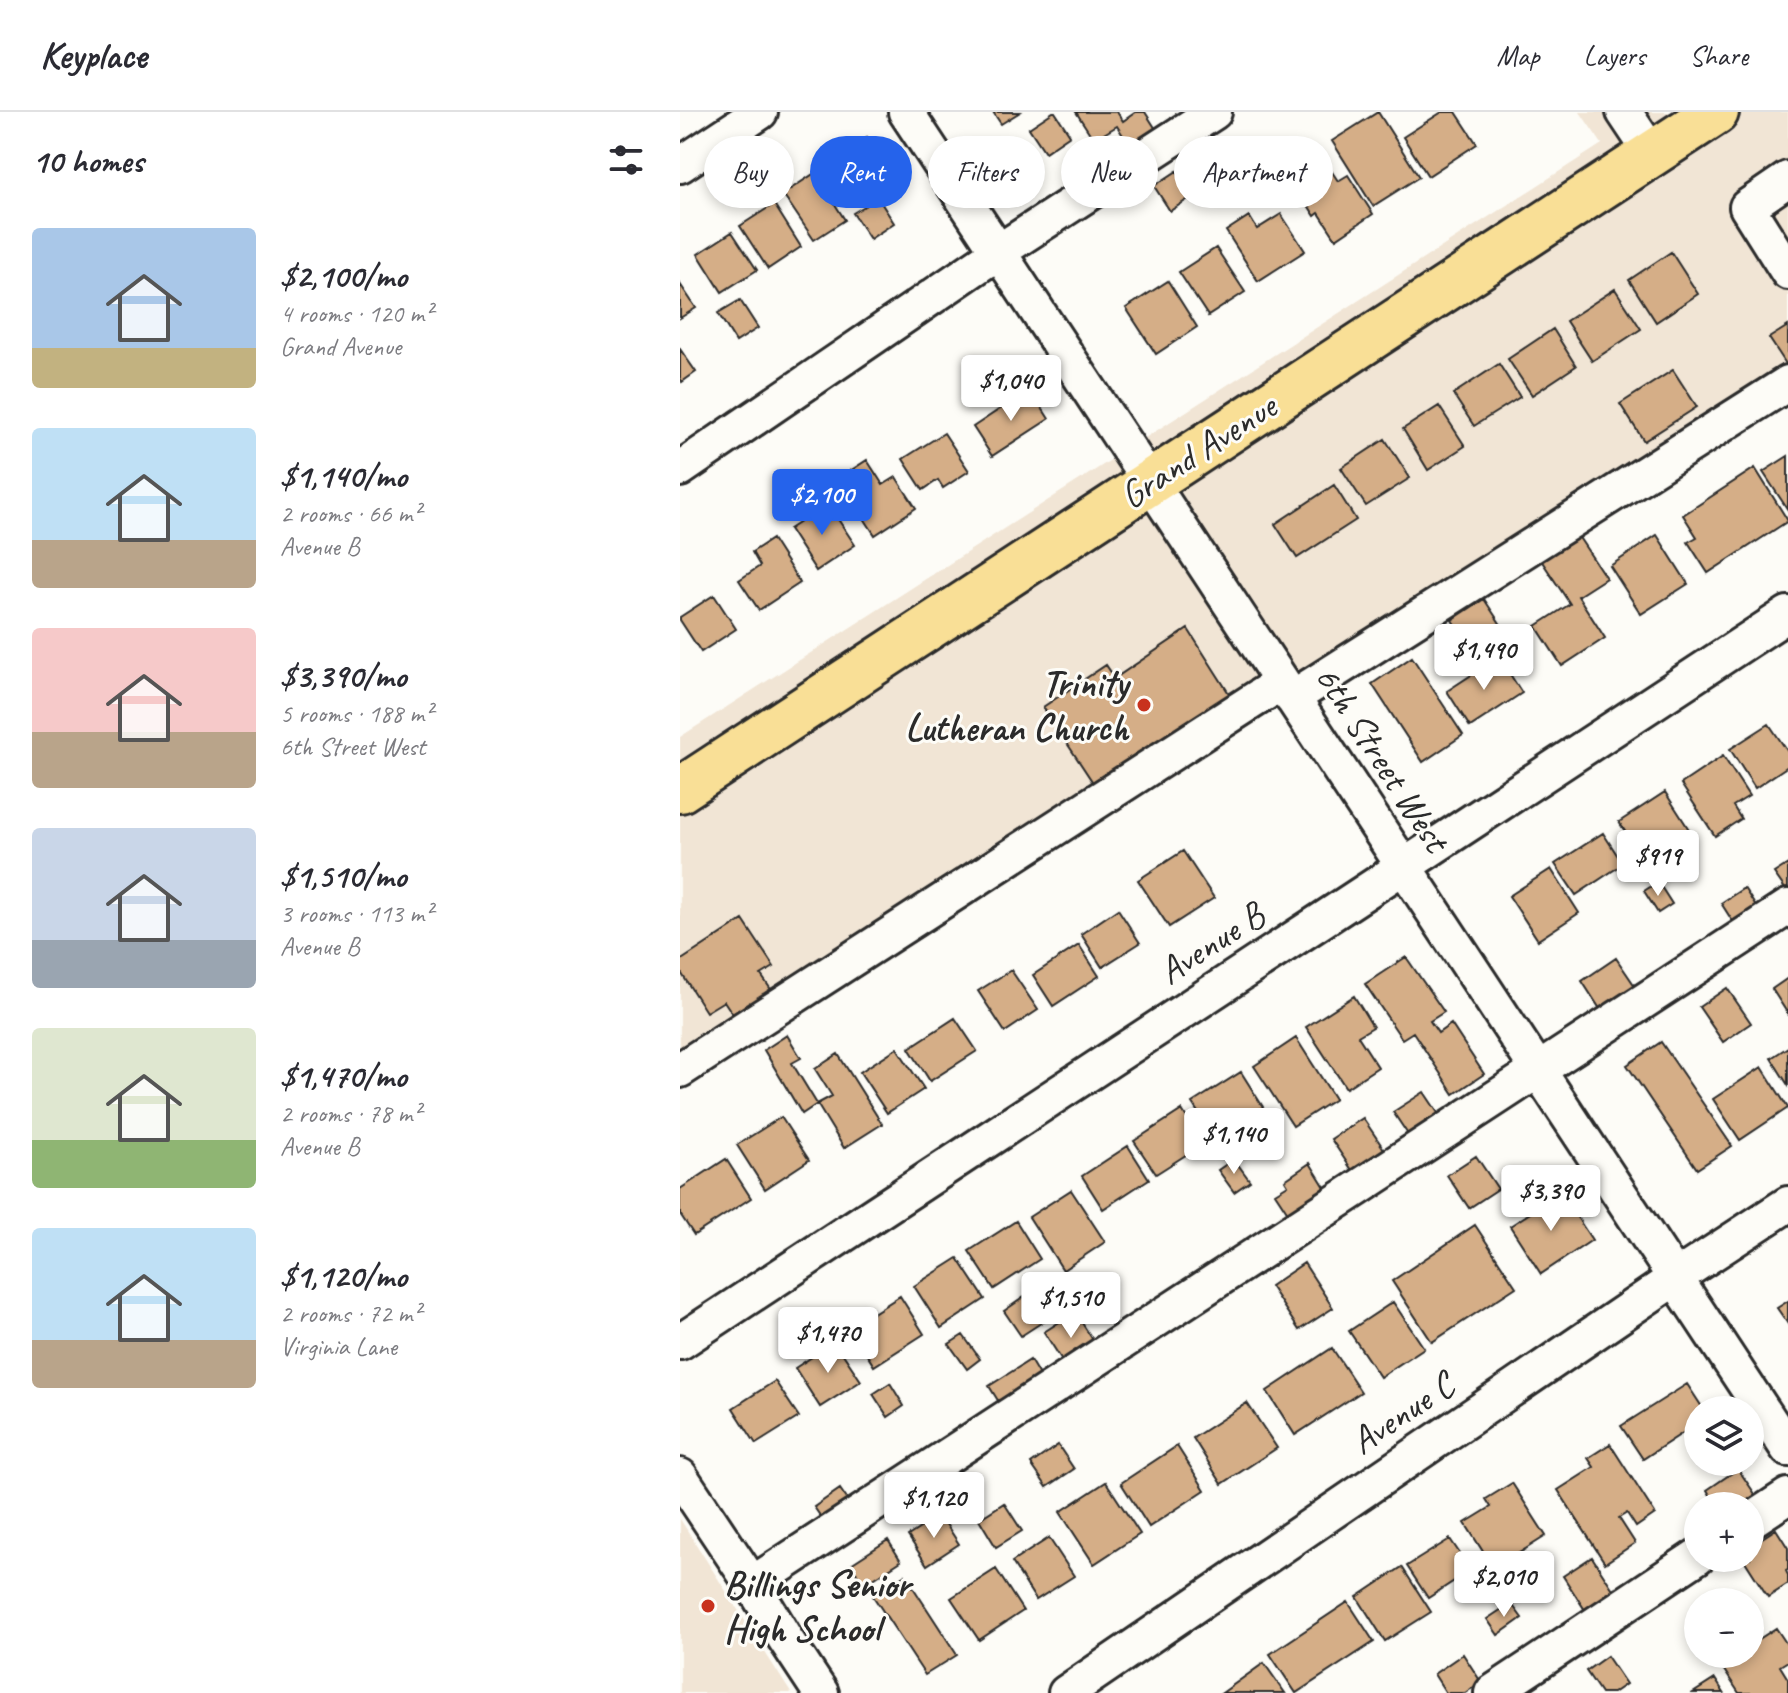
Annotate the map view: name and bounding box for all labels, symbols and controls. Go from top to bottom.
text: Keyplace [40,32,147,79]
text: Map [1497,38,1540,73]
text: Layers [1584,38,1645,73]
text: Share [1689,38,1748,73]
chip: Buy [704,136,794,208]
chip: Rent [810,136,912,208]
chip: Filters [928,136,1045,208]
chip: New [1061,136,1158,208]
chip: Apartment [1174,136,1333,208]
icon: filters [604,138,648,182]
text: 10 homes [32,139,143,182]
text: $2,100/mo [280,254,407,297]
icon: home [96,260,192,356]
text: 4 rooms · 120 m² [280,297,432,330]
text: Grand Avenue [280,330,401,363]
pin: $1,040 [946,355,1076,423]
text: $1,040 [979,364,1043,397]
street label: Grand Avenue [1111,382,1287,519]
text: $1,140/mo [280,454,407,497]
icon: home [96,460,192,556]
pin: $2,100 [757,469,887,537]
text: $2,100 [790,478,854,511]
text: 2 rooms · 66 m² [280,497,421,530]
text: Avenue B [280,530,360,563]
pin: $1,490 [1419,624,1549,692]
text: $1,490 [1452,633,1516,666]
text: $3,390/mo [280,654,406,697]
street label: 6th Street West [1304,656,1461,863]
icon: home [96,660,192,756]
place label: Trinity Lutheran Church [905,660,1132,751]
marker: Trinity Lutheran Church [1135,696,1153,714]
text: 5 rooms · 188 m² [280,697,432,730]
text: 6th Street West [280,730,425,763]
pin: $919 [1611,830,1705,898]
text: $919 [1635,839,1681,872]
text: $1,510/mo [280,854,406,897]
icon: home [96,860,192,956]
street label: Avenue B [1149,890,1274,994]
text: 3 rooms · 113 m² [280,897,432,930]
text: Avenue B [280,930,360,963]
text: $1,470/mo [280,1054,407,1097]
icon: home [96,1060,192,1156]
text: 2 rooms · 78 m² [280,1097,421,1130]
pin: $1,140 [1169,1108,1299,1176]
text: $1,140 [1202,1117,1266,1150]
text: Avenue B [280,1130,360,1163]
pin: $3,390 [1486,1165,1616,1233]
text: $3,390 [1519,1174,1583,1207]
text: $1,120/mo [280,1254,407,1297]
icon: home [96,1260,192,1356]
pin: $1,510 [1006,1272,1136,1340]
text: $1,510 [1039,1281,1103,1314]
text: 2 rooms · 72 m² [280,1297,421,1330]
pin: $1,470 [763,1307,893,1375]
text: $1,470 [796,1316,860,1349]
text: Virginia Lane [280,1330,397,1363]
street label: Avenue C [1341,1359,1466,1464]
map controls [1684,1396,1764,1668]
button: layers [1684,1396,1764,1476]
pin: $1,120 [869,1472,999,1540]
text: $1,120 [902,1481,966,1514]
button: + [1684,1492,1764,1572]
pin: $2,010 [1439,1551,1569,1619]
text: $2,010 [1472,1560,1536,1593]
place label: Billings Senior High School [724,1561,915,1652]
button: − [1684,1588,1764,1668]
marker: Billings Senior High School [699,1597,717,1615]

